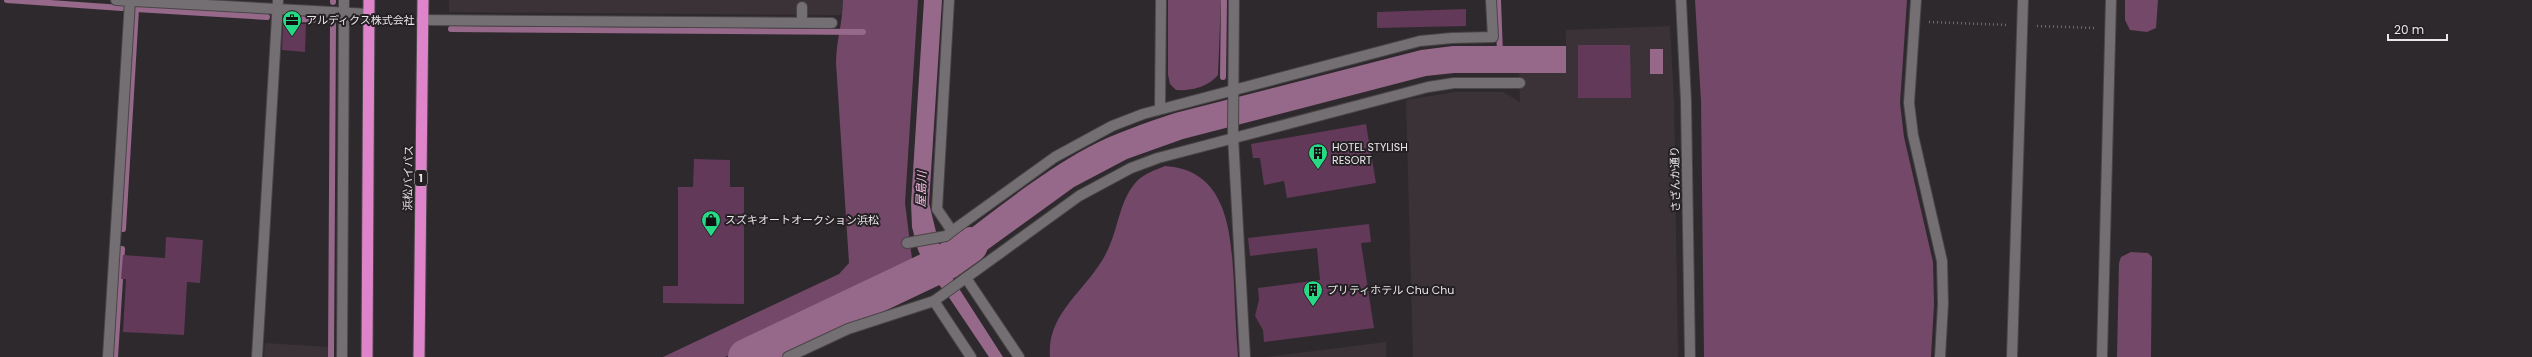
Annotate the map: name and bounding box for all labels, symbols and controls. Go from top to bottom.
office icon: アルディクス株式会社 [281,9,303,37]
place label: アルディクス株式会社 [306,12,415,28]
scale bar [2388,16,2447,42]
text: 20 m [2394,21,2424,38]
place label: HOTEL STYLISH RESORT [1332,139,1408,168]
building icon: HOTEL STYLISH RESORT [1307,142,1329,170]
street label: 浜松バイパス [399,145,417,211]
street label: さざんか通り [1666,146,1684,212]
water label: 屋島川 [912,169,930,207]
road number: 1 [415,170,427,186]
shop icon: スズキオートオークション浜松 [700,209,722,237]
place label: スズキオートオークション浜松 [725,212,879,228]
building icon: プリティホテル Chu Chu [1302,279,1324,307]
place label: プリティホテル Chu Chu [1327,282,1454,298]

